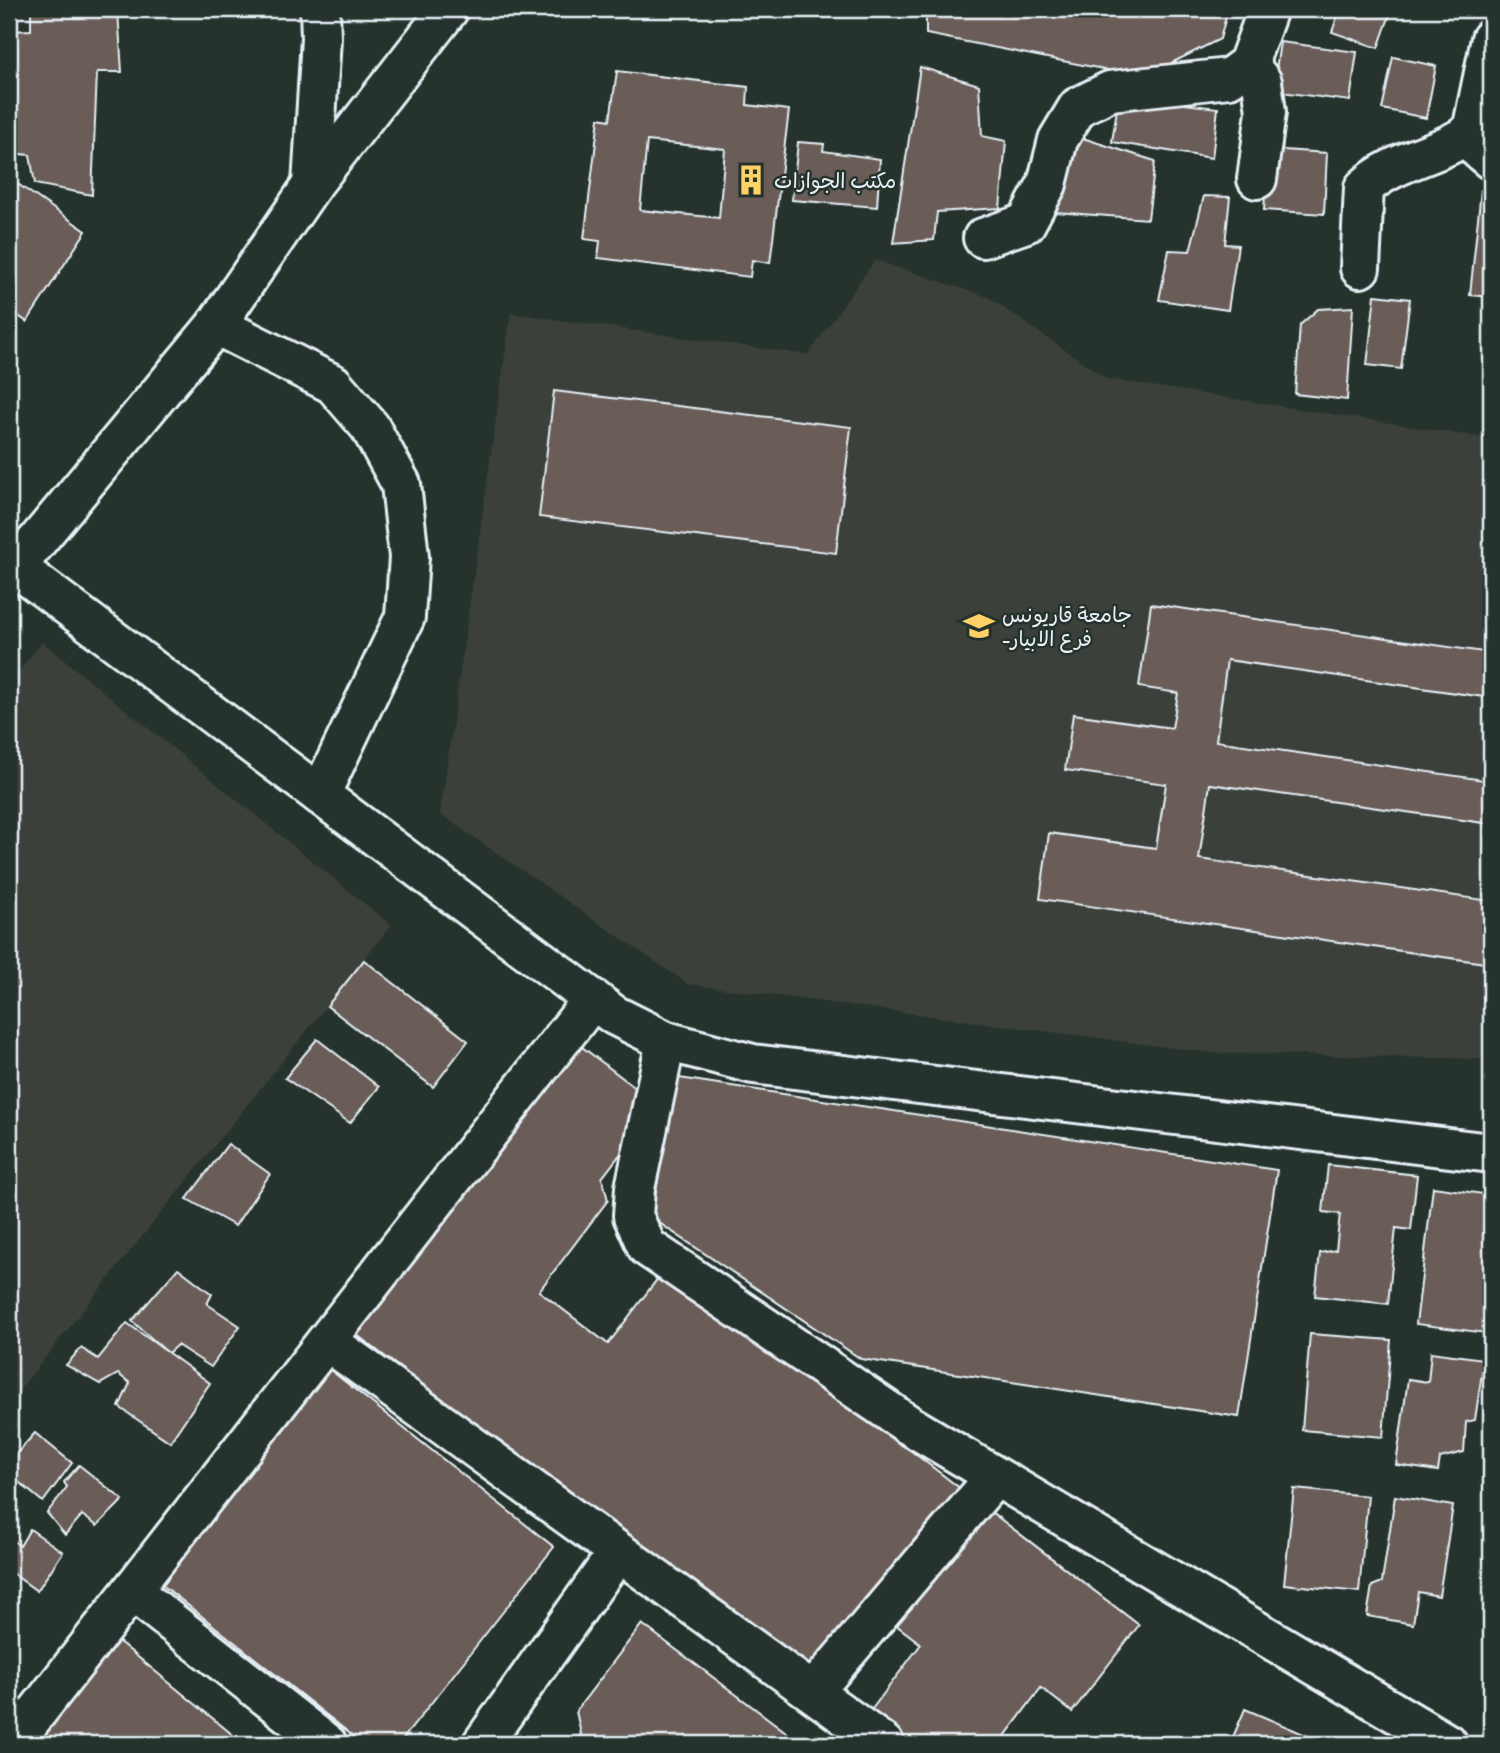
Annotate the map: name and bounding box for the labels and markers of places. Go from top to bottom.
building icon: مكتب الجوازات [734,163,768,197]
place label: مكتب الجوازات [774,168,896,194]
place label: جامعة قاريونس -فرع الابيار [1002,602,1132,653]
school or university icon: جامعة قاريونس -فرع الابيار [962,609,996,643]

